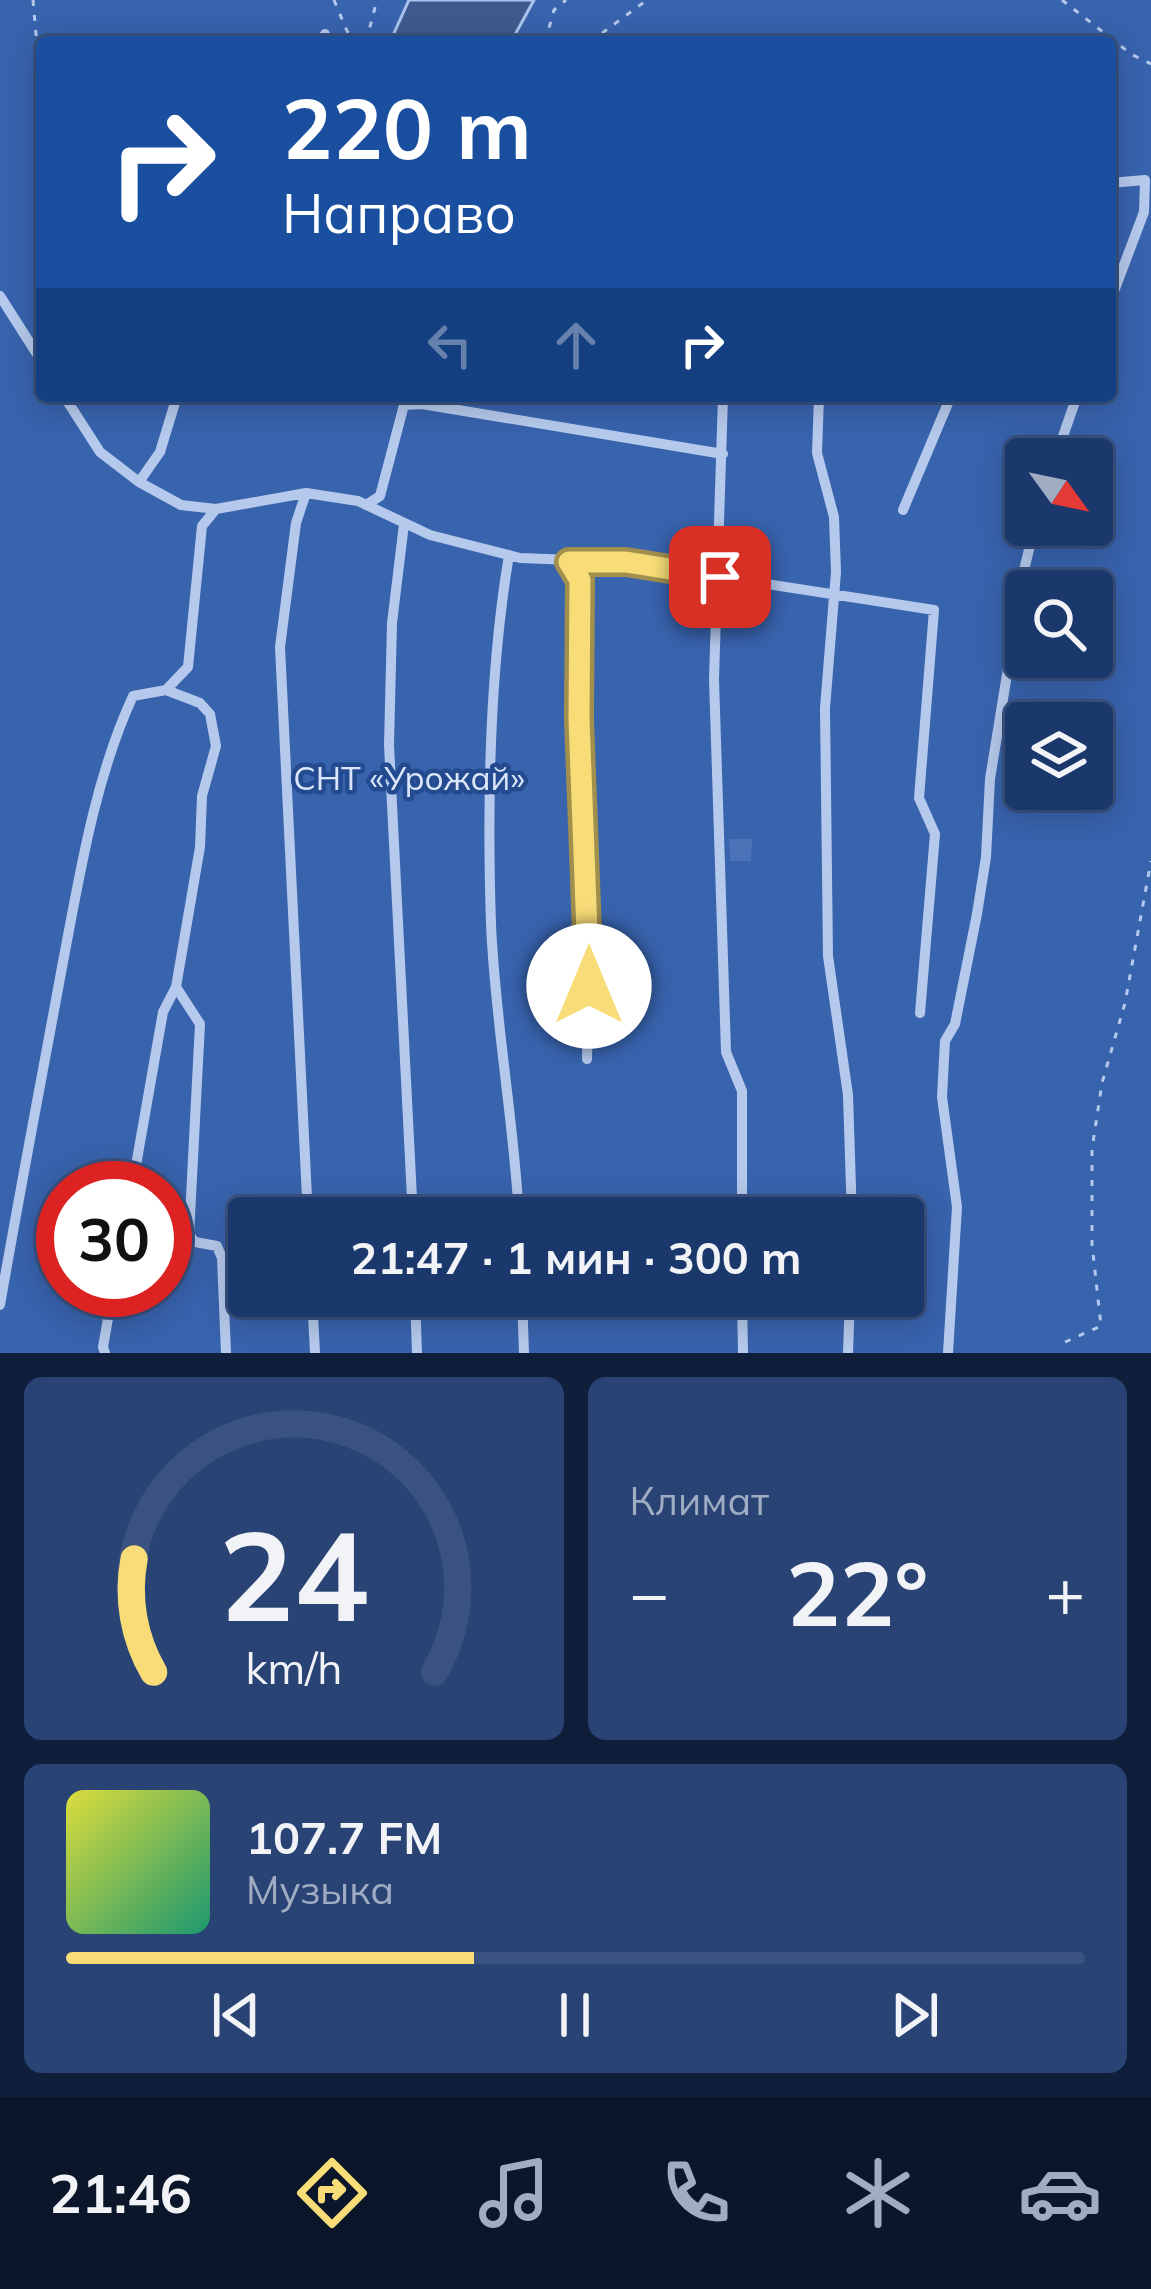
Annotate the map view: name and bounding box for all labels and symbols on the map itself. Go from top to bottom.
north arrow [1005,438,1113,546]
pin [669,526,771,628]
park label: СНТ «Урожай» [293,757,525,798]
position arrow [526,923,652,1049]
speed limit sign: 30 [36,1161,192,1317]

